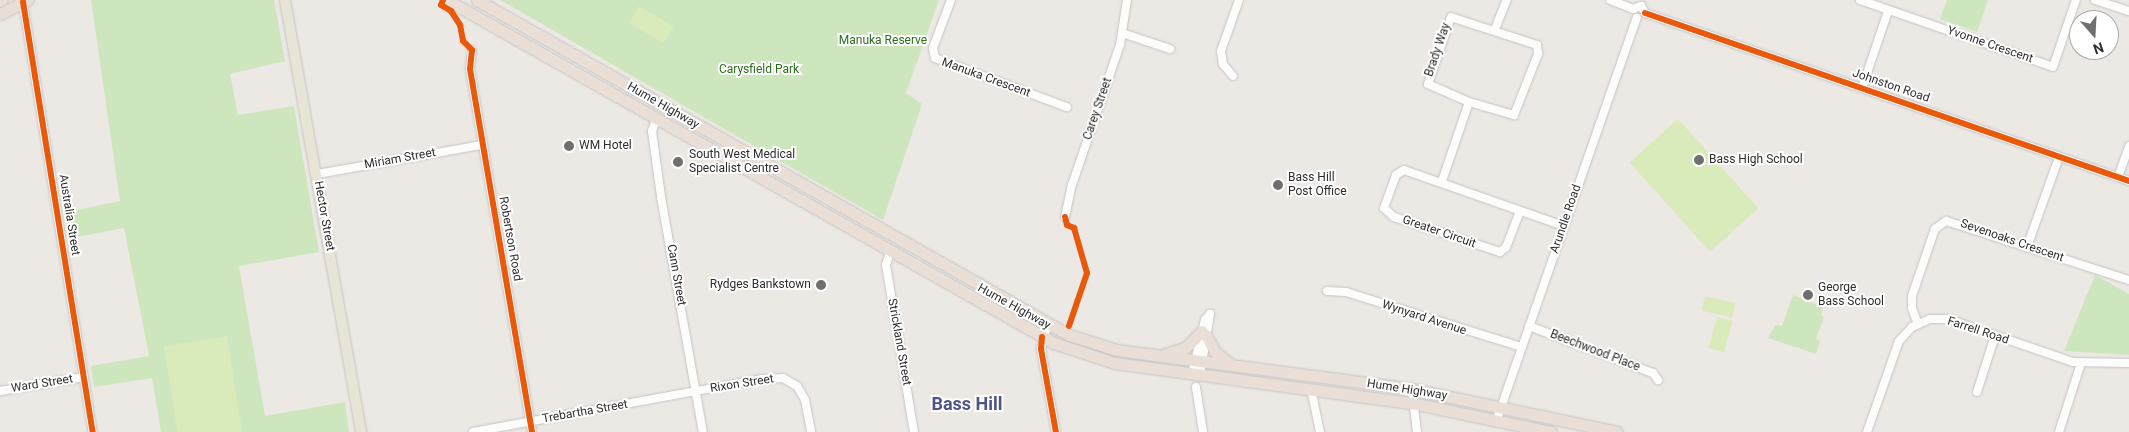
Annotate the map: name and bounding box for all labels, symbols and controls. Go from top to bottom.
north arrow [2069,10,2119,60]
street label: Brady Way [1422,21,1454,79]
street label: Yvonne Crescent [1945,24,2035,66]
park label: Manuka Reserve [839,34,927,48]
text: N [2091,39,2106,57]
street label: Manuka Crescent [940,55,1032,101]
park label: Carysfield Park [719,63,799,77]
street label: Johnston Road [1851,66,1931,106]
street label: Carey Street [1081,76,1115,142]
street label: Hume Highway [624,80,702,132]
place label: WM Hotel [579,139,632,153]
marker: WM Hotel [563,140,575,152]
street label: Miriam Street [363,146,437,172]
place label: South West Medical Specialist Centre [689,148,795,176]
place label: Bass High School [1709,153,1803,167]
marker: Bass High School [1693,154,1705,166]
marker: South West Medical Specialist Centre [671,155,685,169]
place label: Bass Hill Post Office [1288,171,1347,199]
street label: Australia Street [55,173,83,257]
marker: Bass Hill Post Office [1272,179,1284,191]
street label: Hector Street [311,180,337,252]
street label: Arundle Road [1548,183,1584,255]
street label: Robertson Road [495,196,525,282]
street label: Greater Circuit [1400,213,1478,251]
street label: Sevenoaks Crescent [1958,217,2066,265]
street label: Cann Street [664,243,688,307]
place label: Rydges Bankstown [710,278,811,292]
marker: Rydges Bankstown [815,279,827,291]
street label: Hume Highway [975,281,1053,333]
place label: George Bass School [1818,281,1884,309]
marker: George Bass School [1802,289,1814,301]
street label: Strickland Street [884,297,914,387]
street label: Wynyard Avenue [1380,298,1468,338]
street label: Farrell Road [1945,314,2011,348]
street label: Beechwood Place [1548,327,1642,375]
street label: Ward Street [10,372,74,396]
street label: Rixon Street [709,372,775,396]
street label: Hume Highway [1366,377,1448,403]
district label: Bass Hill [931,393,1003,415]
street label: Trebartha Street [541,397,629,427]

